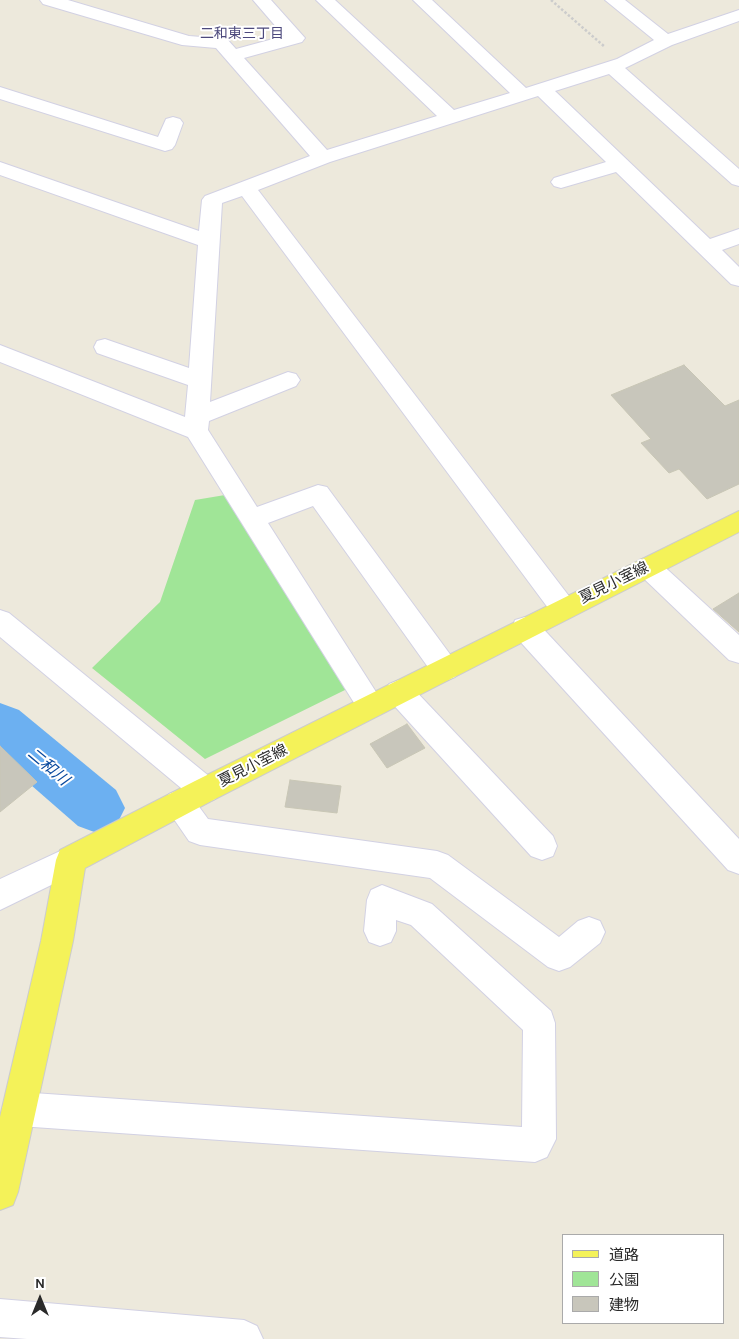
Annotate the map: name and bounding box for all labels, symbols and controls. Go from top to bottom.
district label: 二和東三丁目 [200,26,284,42]
street label: 夏見小室線 [576,558,652,608]
street label: 夏見小室線 [216,741,290,791]
water label: 二和川 [23,744,73,790]
legend [562,1234,724,1324]
text: 道路 [609,1246,639,1264]
text: 公園 [609,1271,639,1289]
north arrow [15,1274,65,1324]
text: N [35,1275,45,1292]
text: 建物 [609,1296,639,1314]

